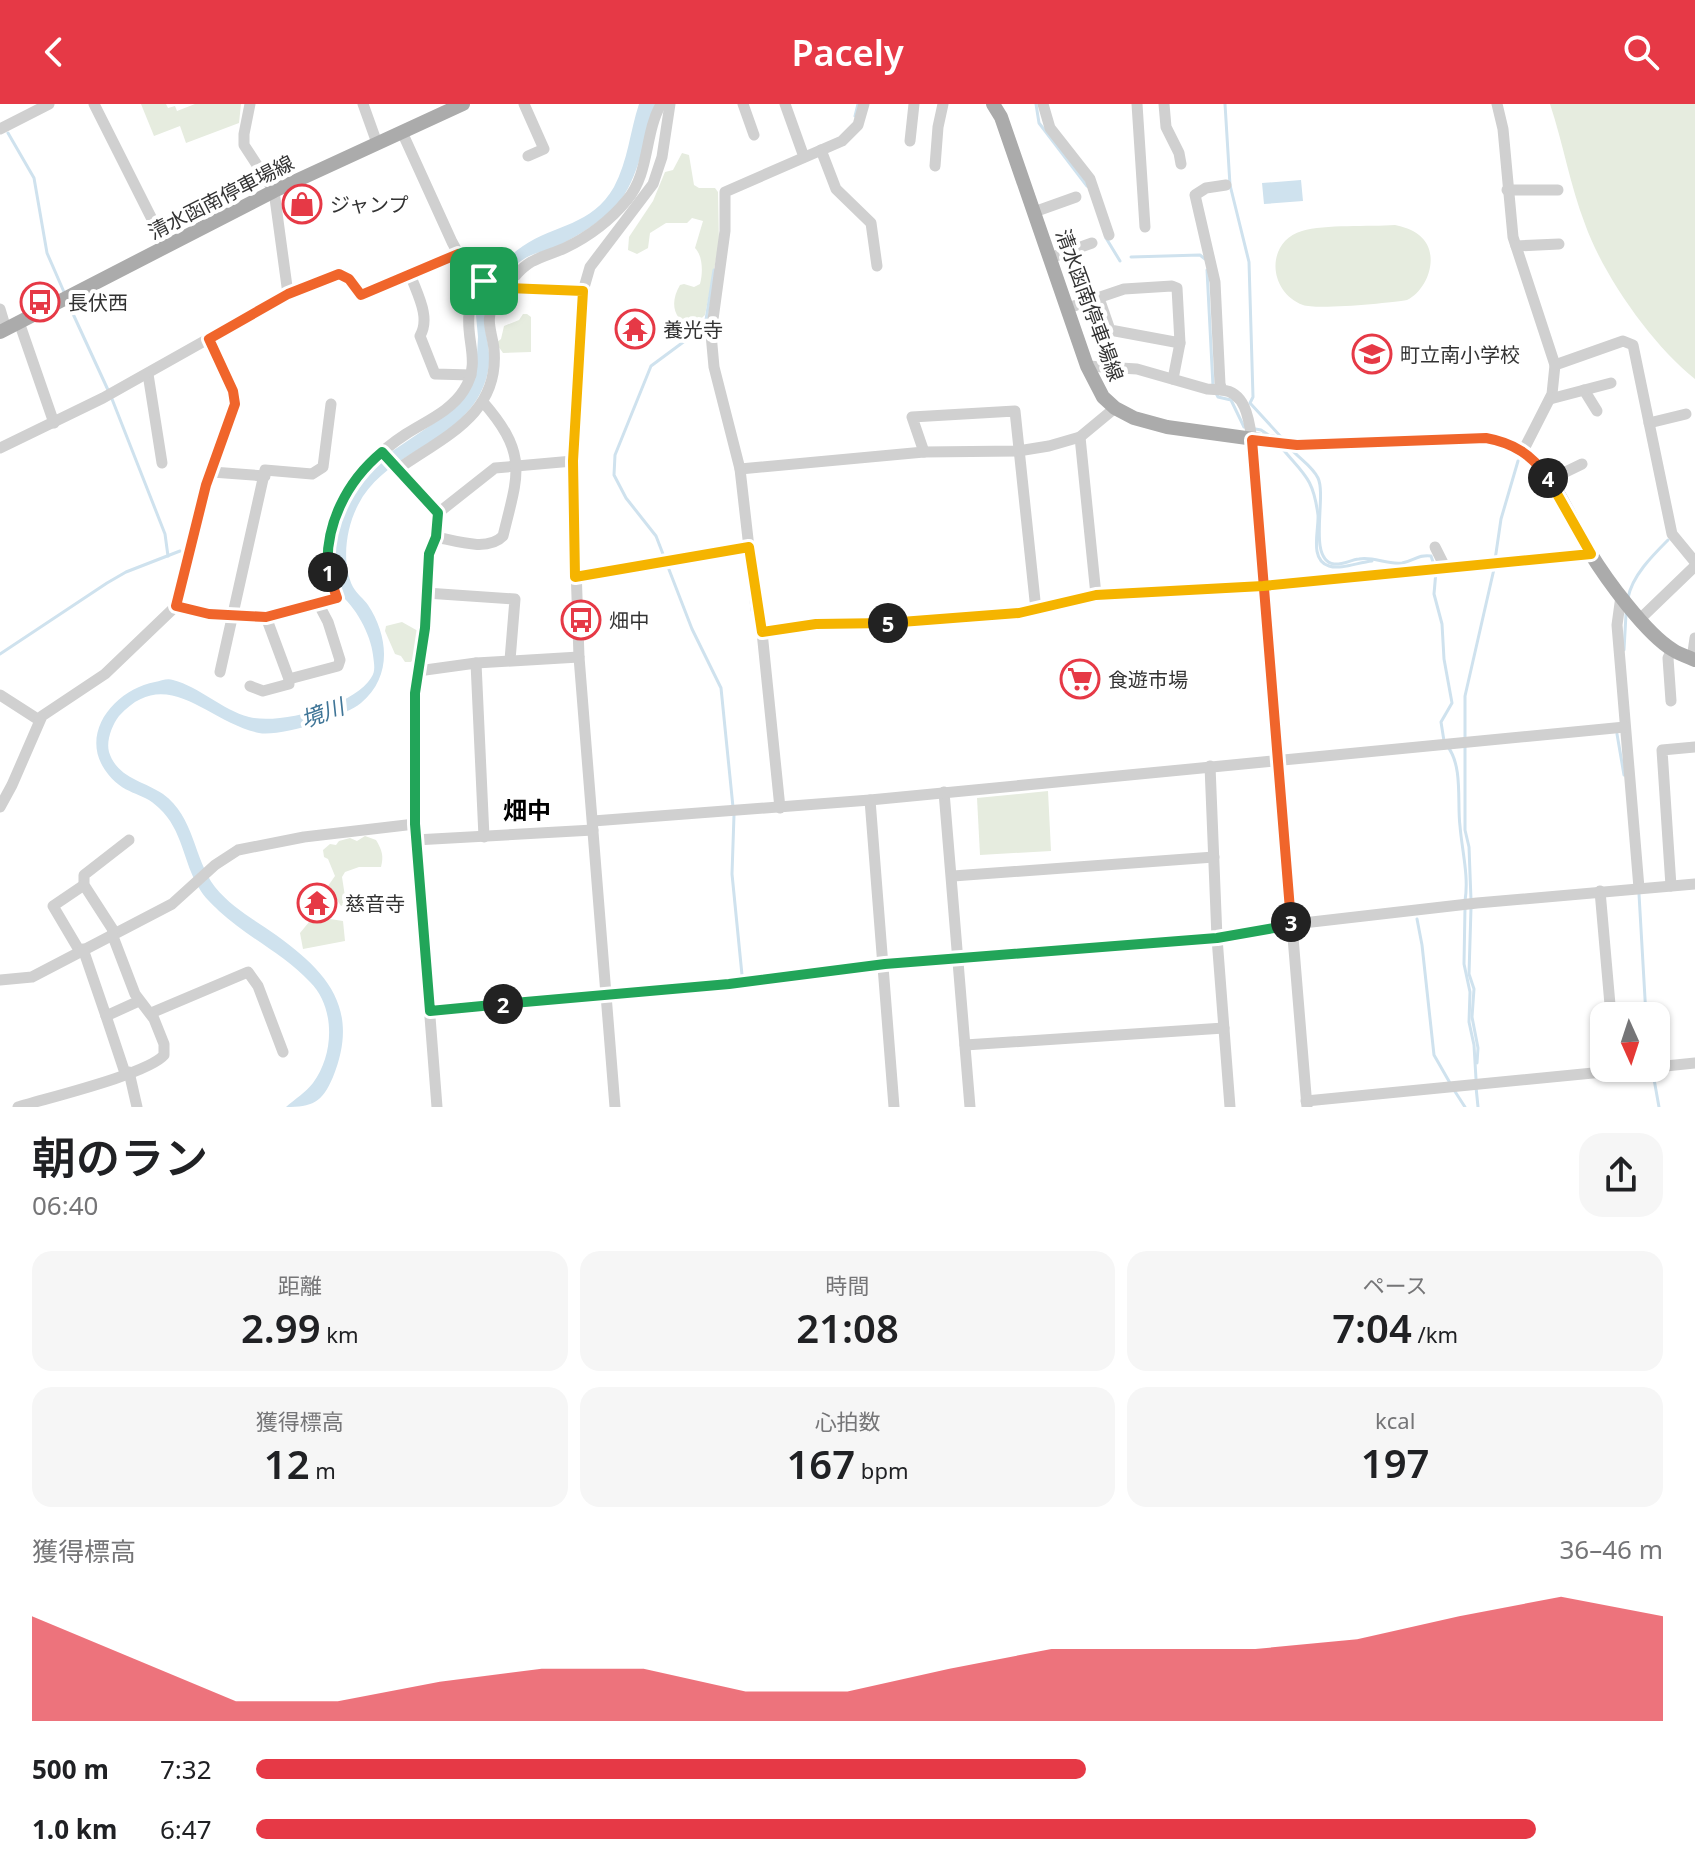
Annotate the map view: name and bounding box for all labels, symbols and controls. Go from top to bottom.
text: Pacely [791,28,904,77]
icon: back [32,30,76,74]
icon: search [1619,30,1663,74]
street label: 清水函南停車場線 [144,149,298,245]
shop icon: ジャンプ [281,183,323,225]
place label: ジャンプ [330,191,408,218]
street label: 清水函南停車場線 [1050,225,1130,385]
pin [450,247,518,315]
icon: arrive [462,259,506,303]
bus stop icon: 長伏西 [19,281,61,323]
place label: 長伏西 [68,289,128,316]
temple icon: 養光寺 [614,308,656,350]
place label: 養光寺 [663,316,723,343]
school or university icon: 町立南小学校 [1351,333,1393,375]
place label: 町立南小学校 [1400,341,1520,368]
pin: 4 [1528,458,1568,498]
text: 4 [1542,463,1554,493]
pin: 1 [308,552,348,592]
text: 1 [322,557,334,587]
bus stop icon: 畑中 [560,599,602,641]
pin: 5 [868,603,908,643]
place label: 畑中 [609,607,649,634]
text: 5 [882,608,894,638]
supermarket icon: 食遊市場 [1059,658,1101,700]
place label: 食遊市場 [1108,666,1188,693]
water label: 境川 [296,690,350,734]
district label: 畑中 [503,793,551,826]
temple icon: 慈音寺 [296,882,338,924]
place label: 慈音寺 [345,890,405,917]
pin: 3 [1271,902,1311,942]
text: 3 [1285,907,1297,937]
pin: 2 [483,984,523,1024]
text: 2 [497,989,509,1019]
north arrow [1590,1002,1670,1082]
map controls [1590,1002,1670,1082]
text: 朝のラン [32,1127,208,1187]
button: share [1579,1133,1663,1217]
text: 06:40 [32,1187,98,1223]
text: 距離 [278,1270,322,1300]
text: 時間 [825,1270,870,1300]
text: ペース [1363,1270,1428,1300]
text: 2.99 [241,1300,321,1355]
text: 21:08 [796,1300,899,1355]
text: 7:04 [1332,1300,1412,1355]
text: km [321,1319,359,1349]
text: /km [1412,1319,1458,1349]
text: kcal [1375,1405,1415,1435]
text: 獲得標高 [256,1406,344,1436]
text: 心拍数 [814,1406,881,1436]
text: 197 [1361,1435,1429,1490]
text: 12 [264,1436,310,1491]
text: 167 [786,1436,855,1491]
text: m [310,1455,336,1485]
text: bpm [855,1455,908,1485]
text: 36–46 m [1559,1531,1663,1567]
text: 獲得標高 [32,1533,136,1569]
text: 500 m [32,1751,109,1787]
text: 7:32 [160,1751,212,1787]
text: 1.0 km [32,1811,117,1847]
text: 6:47 [160,1811,212,1847]

